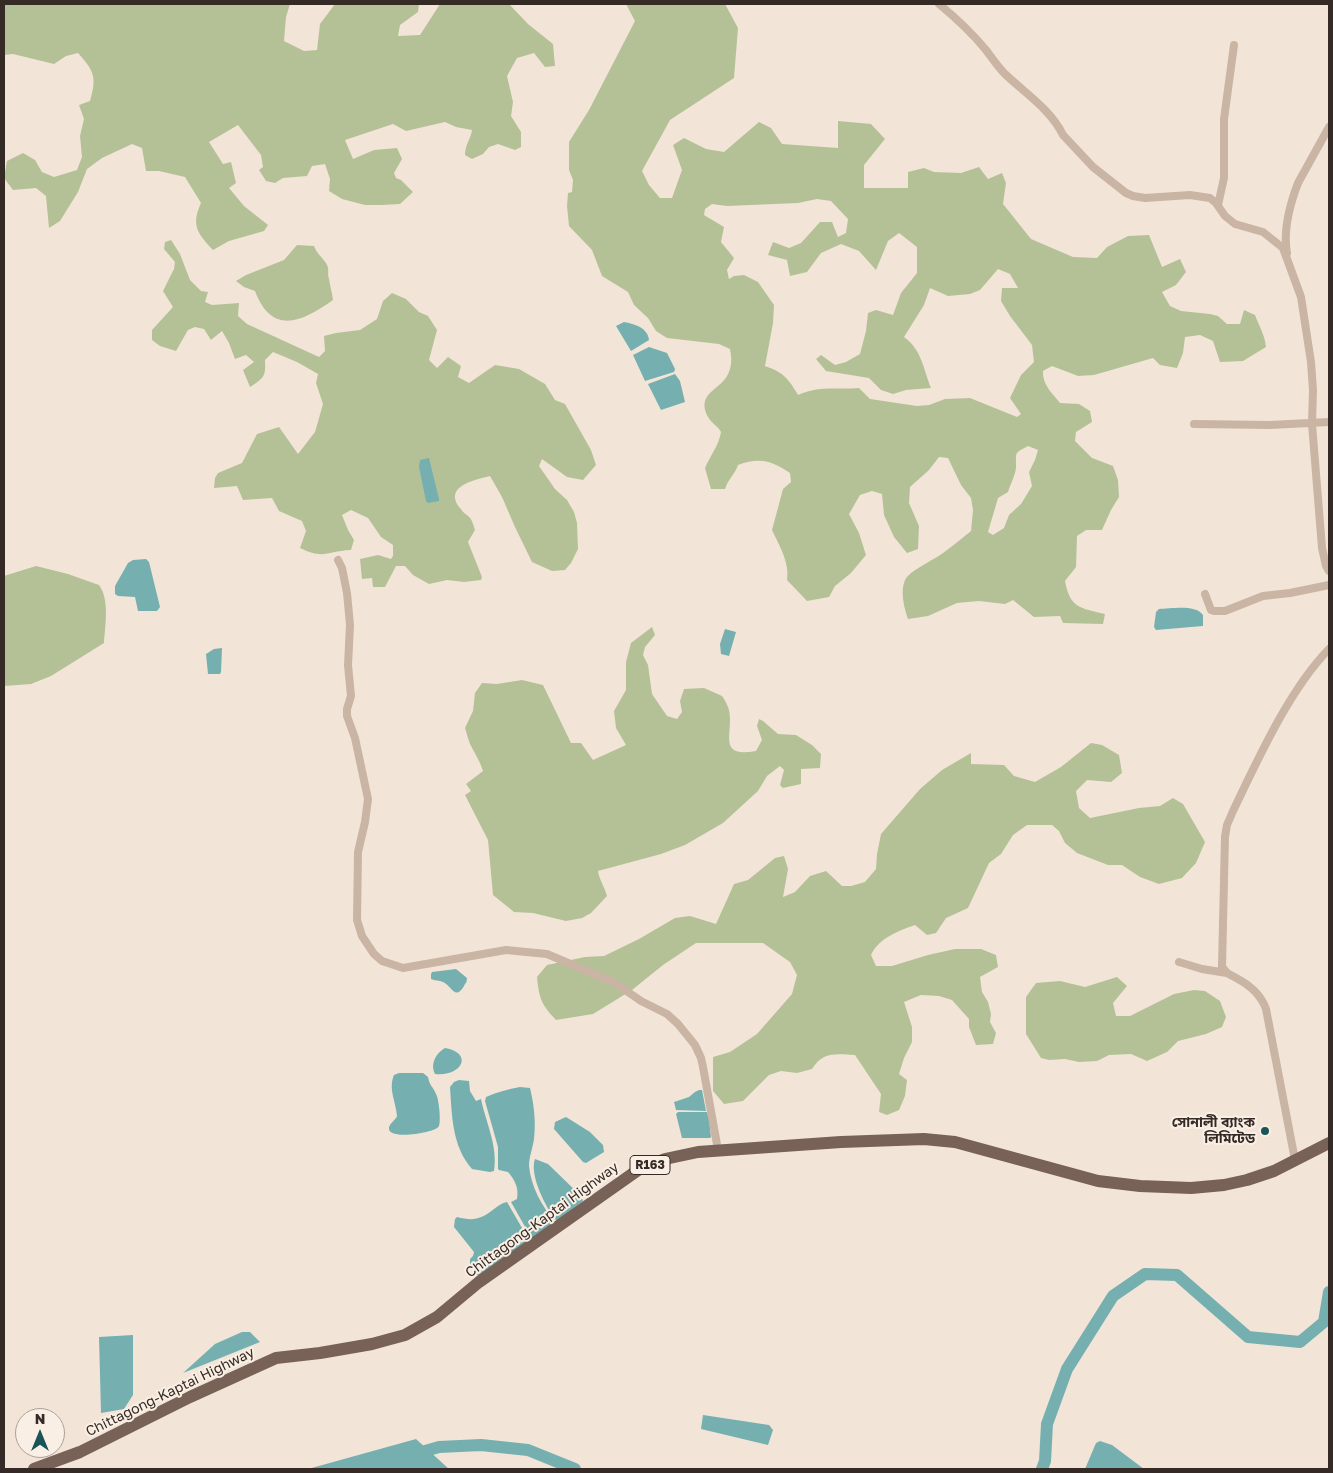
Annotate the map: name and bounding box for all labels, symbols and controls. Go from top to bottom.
place label: সোনালী ব্যাংক লিমিটেড [1172,1115,1255,1148]
marker: সোনালী ব্যাংক লিমিটেড [1259,1125,1271,1137]
road number: R163 [630,1156,670,1174]
street label: Chittagong-Kaptai Highway [462,1159,622,1281]
street label: Chittagong-Kaptai Highway [83,1344,257,1440]
north arrow [15,1408,65,1458]
text: N [35,1410,45,1427]

